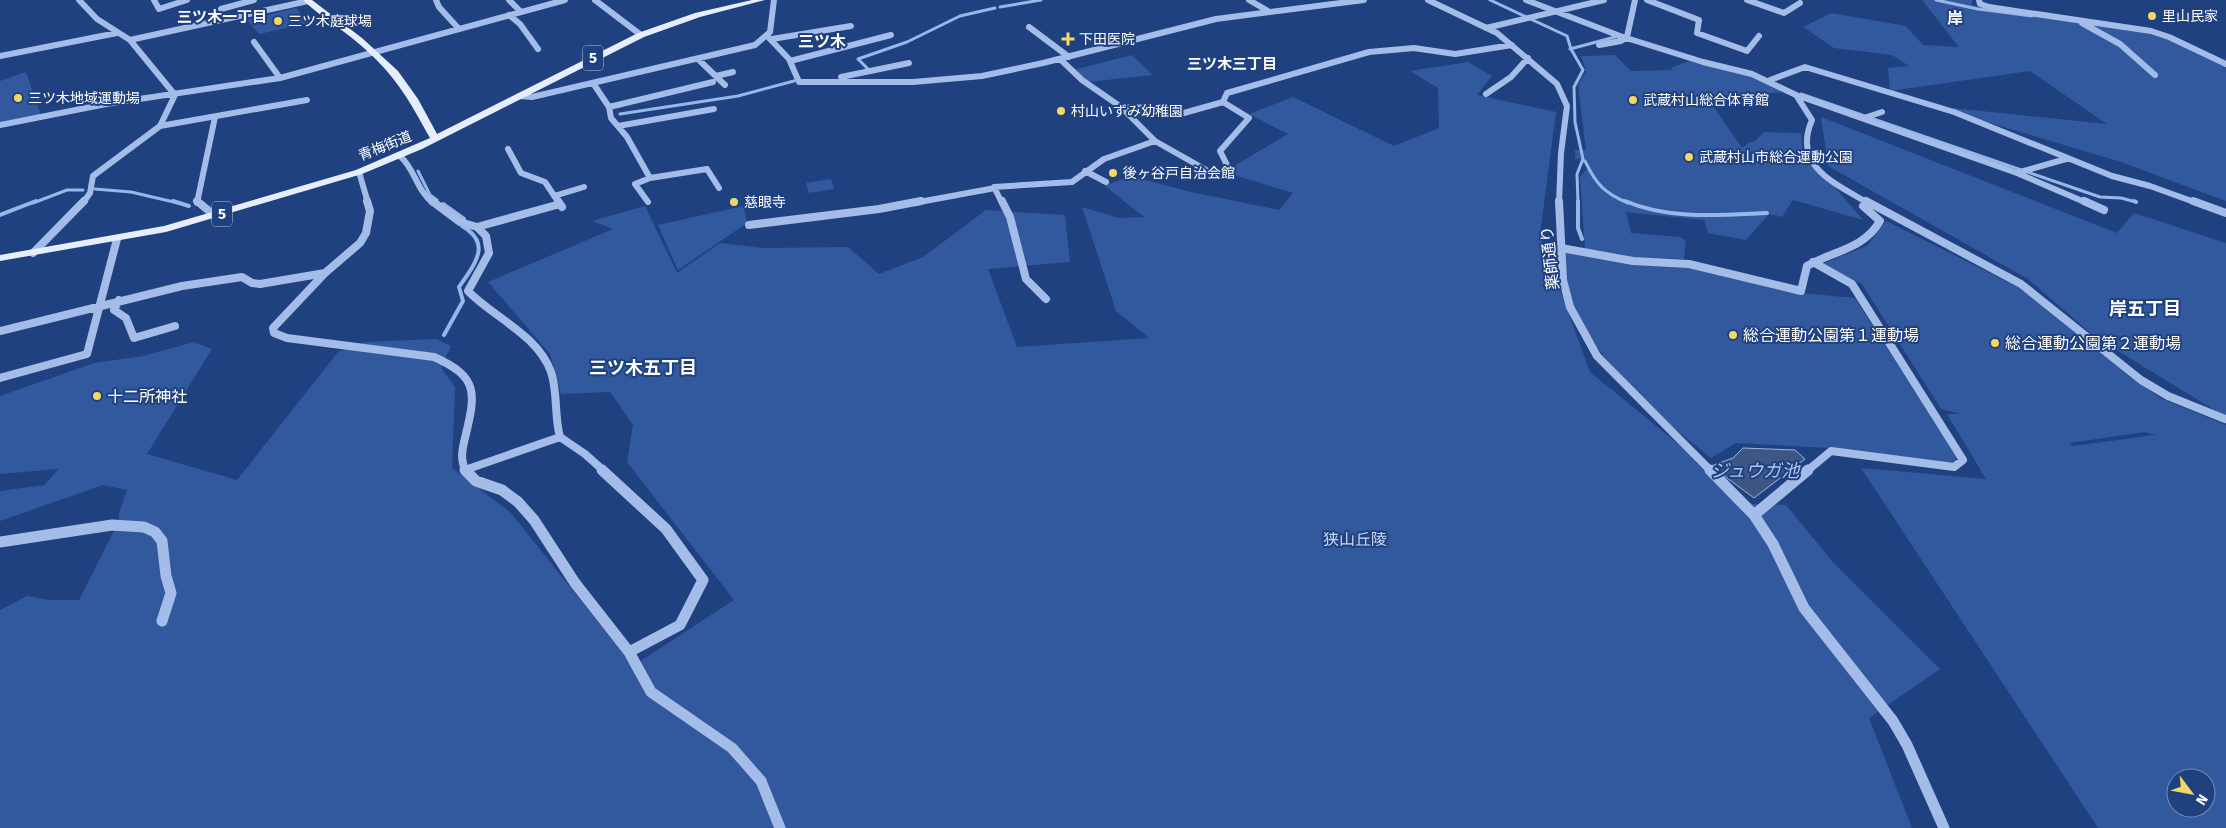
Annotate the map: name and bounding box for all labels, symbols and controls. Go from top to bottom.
district label: 三ツ木一丁目 [177,8,267,26]
place label: 里山民家 [2162,8,2218,25]
district label: 岸 [1947,9,1963,28]
marker: 里山民家 [2146,10,2158,22]
place label: 三ツ木庭球場 [288,13,372,30]
marker: 三ツ木庭球場 [272,15,284,27]
place label: 下田医院 [1079,31,1135,48]
district label: 三ツ木 [798,32,846,51]
marker: 下田医院 [1061,32,1075,46]
road number: 5 [583,46,603,70]
district label: 三ツ木三丁目 [1187,55,1277,73]
place label: 三ツ木地域運動場 [28,90,140,107]
marker: 三ツ木地域運動場 [12,92,24,104]
place label: 武蔵村山総合体育館 [1643,92,1769,109]
marker: 武蔵村山総合体育館 [1627,94,1639,106]
place label: 村山いずみ幼稚園 [1071,103,1183,120]
marker: 村山いずみ幼稚園 [1055,105,1067,117]
street label: 青梅街道 [356,128,414,164]
place label: 武蔵村山市総合運動公園 [1699,149,1853,166]
marker: 武蔵村山市総合運動公園 [1683,151,1695,163]
place label: 後ヶ谷戸自治会館 [1123,165,1235,182]
marker: 後ヶ谷戸自治会館 [1107,167,1119,179]
place label: 慈眼寺 [744,194,786,211]
marker: 慈眼寺 [728,196,740,208]
road number: 5 [212,202,232,226]
street label: 薬師通り [1537,225,1563,291]
district label: 岸五丁目 [2109,298,2181,320]
place label: 総合運動公園第１運動場 [1743,326,1919,345]
marker: 総合運動公園第１運動場 [1727,329,1739,341]
place label: 総合運動公園第２運動場 [2005,334,2181,353]
marker: 総合運動公園第２運動場 [1989,337,2001,349]
district label: 三ツ木五丁目 [589,357,697,379]
place label: 十二所神社 [107,387,187,406]
marker: 十二所神社 [91,390,103,402]
water label: ジュウガ池 [1711,460,1801,482]
park label: 狭山丘陵 [1323,530,1387,549]
north arrow [2166,768,2216,818]
text: N [2192,791,2211,808]

